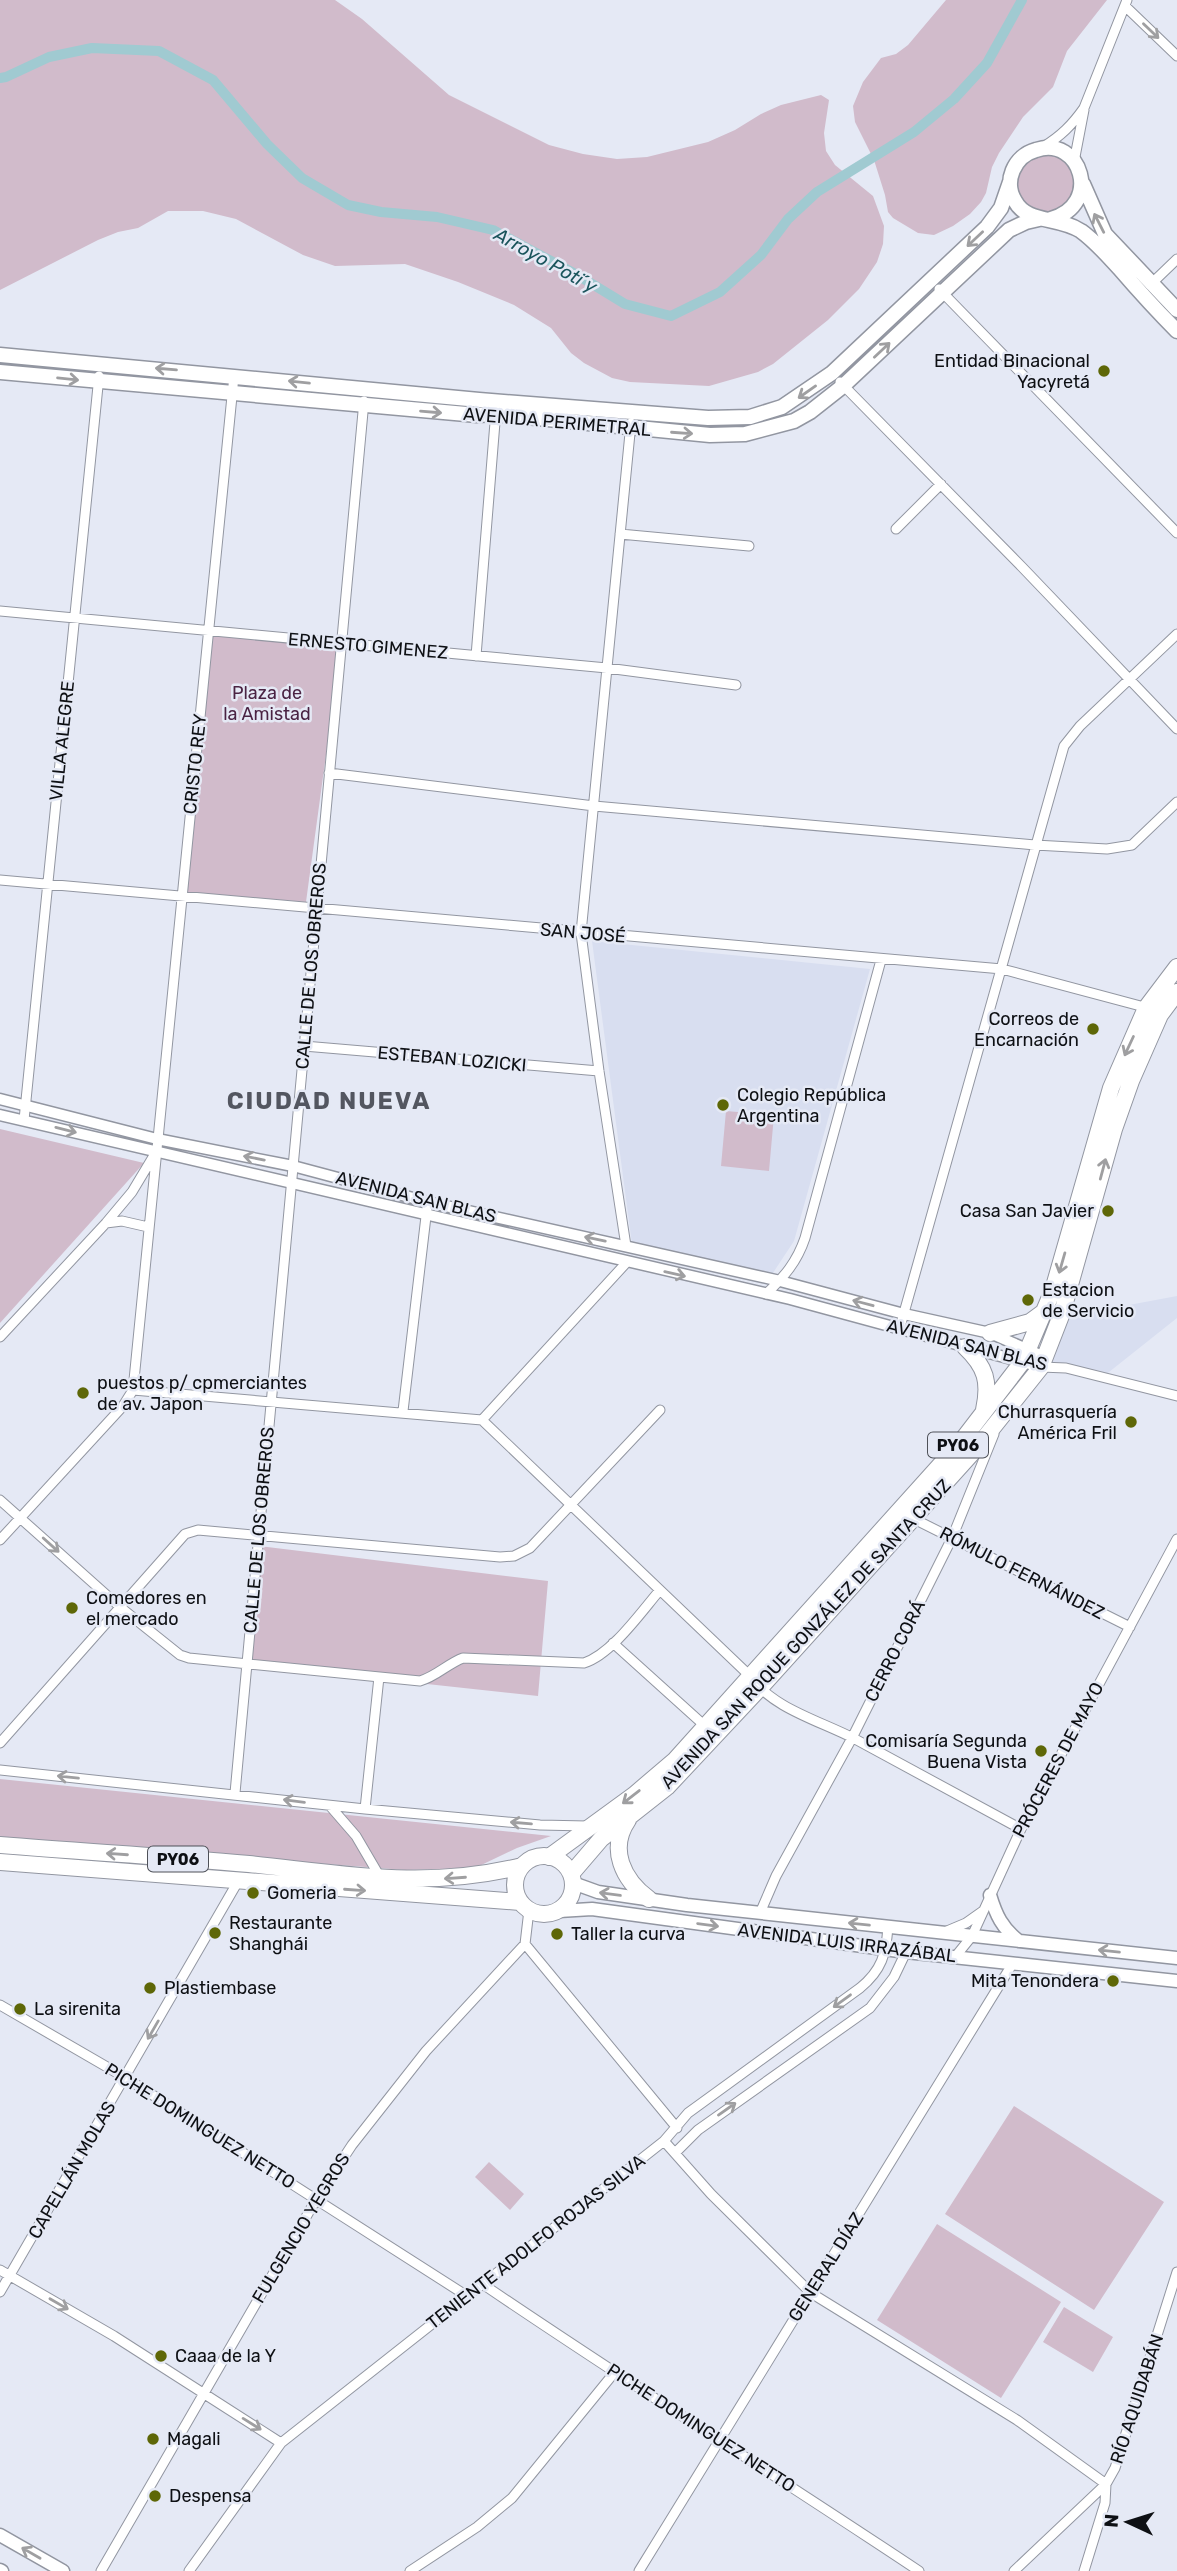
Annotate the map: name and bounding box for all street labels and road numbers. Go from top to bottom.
street label: AVENIDA PERIMETRAL [462,403,652,441]
street label: ERNESTO GIMENEZ [287,628,449,664]
street label: VILLA ALEGRE [45,680,79,802]
street label: CRISTO REY [179,712,211,815]
street label: CALLE DE LOS OBREROS [291,862,331,1070]
street label: SAN JOSÉ [539,918,627,948]
street label: ESTEBAN LOZICKI [377,1042,527,1076]
street label: AVENIDA SAN BLAS [333,1166,499,1228]
street label: AVENIDA SAN BLAS [884,1314,1050,1376]
street label: CALLE DE LOS OBREROS [239,1426,279,1634]
road number: PY06 [928,1432,988,1457]
street label: AVENIDA SAN ROQUE GONZÁLEZ DE SANTA CRUZ [656,1475,956,1793]
street label: RÓMULO FERNÁNDEZ [936,1522,1108,1624]
street label: CERRO CORÁ [860,1597,930,1705]
street label: PRÓCERES DE MAYO [1008,1679,1108,1841]
road number: PY06 [148,1846,208,1871]
street label: AVENIDA LUIS IRRAZÁBAL [737,1919,957,1967]
street label: PICHE DOMINGUEZ NETTO [101,2058,299,2194]
street label: CAPELLÁN MOLAS [24,2097,120,2243]
street label: FULGENCIO YEGROS [247,2149,355,2307]
street label: TENIENTE ADOLFO ROJAS SILVA [422,2150,650,2334]
street label: GENERAL DÍAZ [784,2208,868,2326]
street label: RÍO AQUIDABÁN [1106,2331,1168,2467]
street label: PICHE DOMINGUEZ NETTO [603,2359,799,2497]

